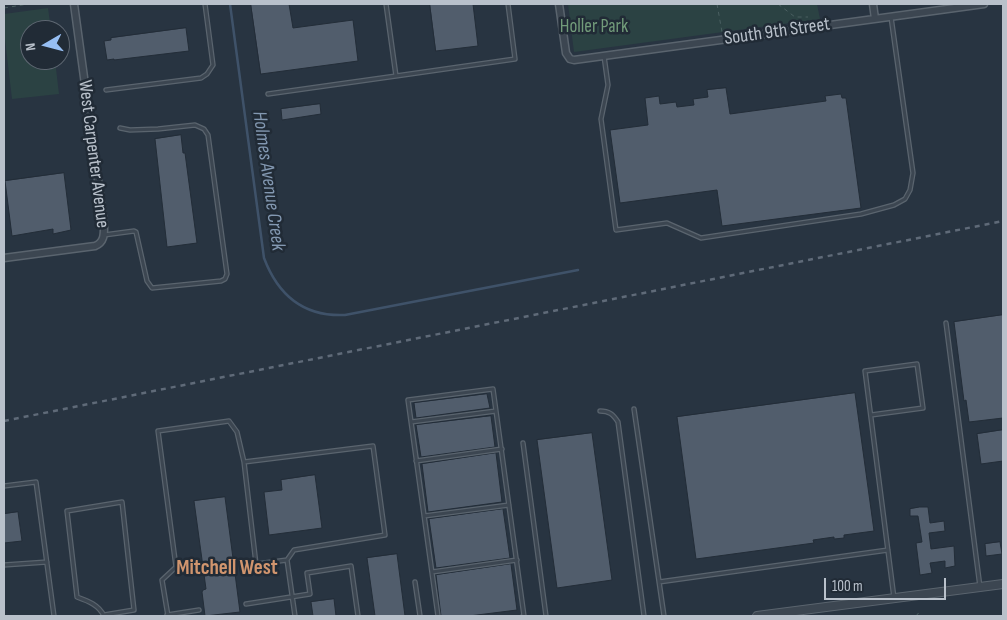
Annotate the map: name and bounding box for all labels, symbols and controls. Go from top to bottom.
street label: South 9th Street [723,13,831,51]
park label: Holler Park [560,16,628,38]
north arrow [20,20,70,70]
text: N [22,42,40,52]
street label: West Carpenter Avenue [73,79,113,229]
water label: Holmes Avenue Creek [246,110,290,252]
district label: Mitchell West [176,556,278,582]
scale bar [827,568,950,600]
text: 100 m [832,577,863,596]

